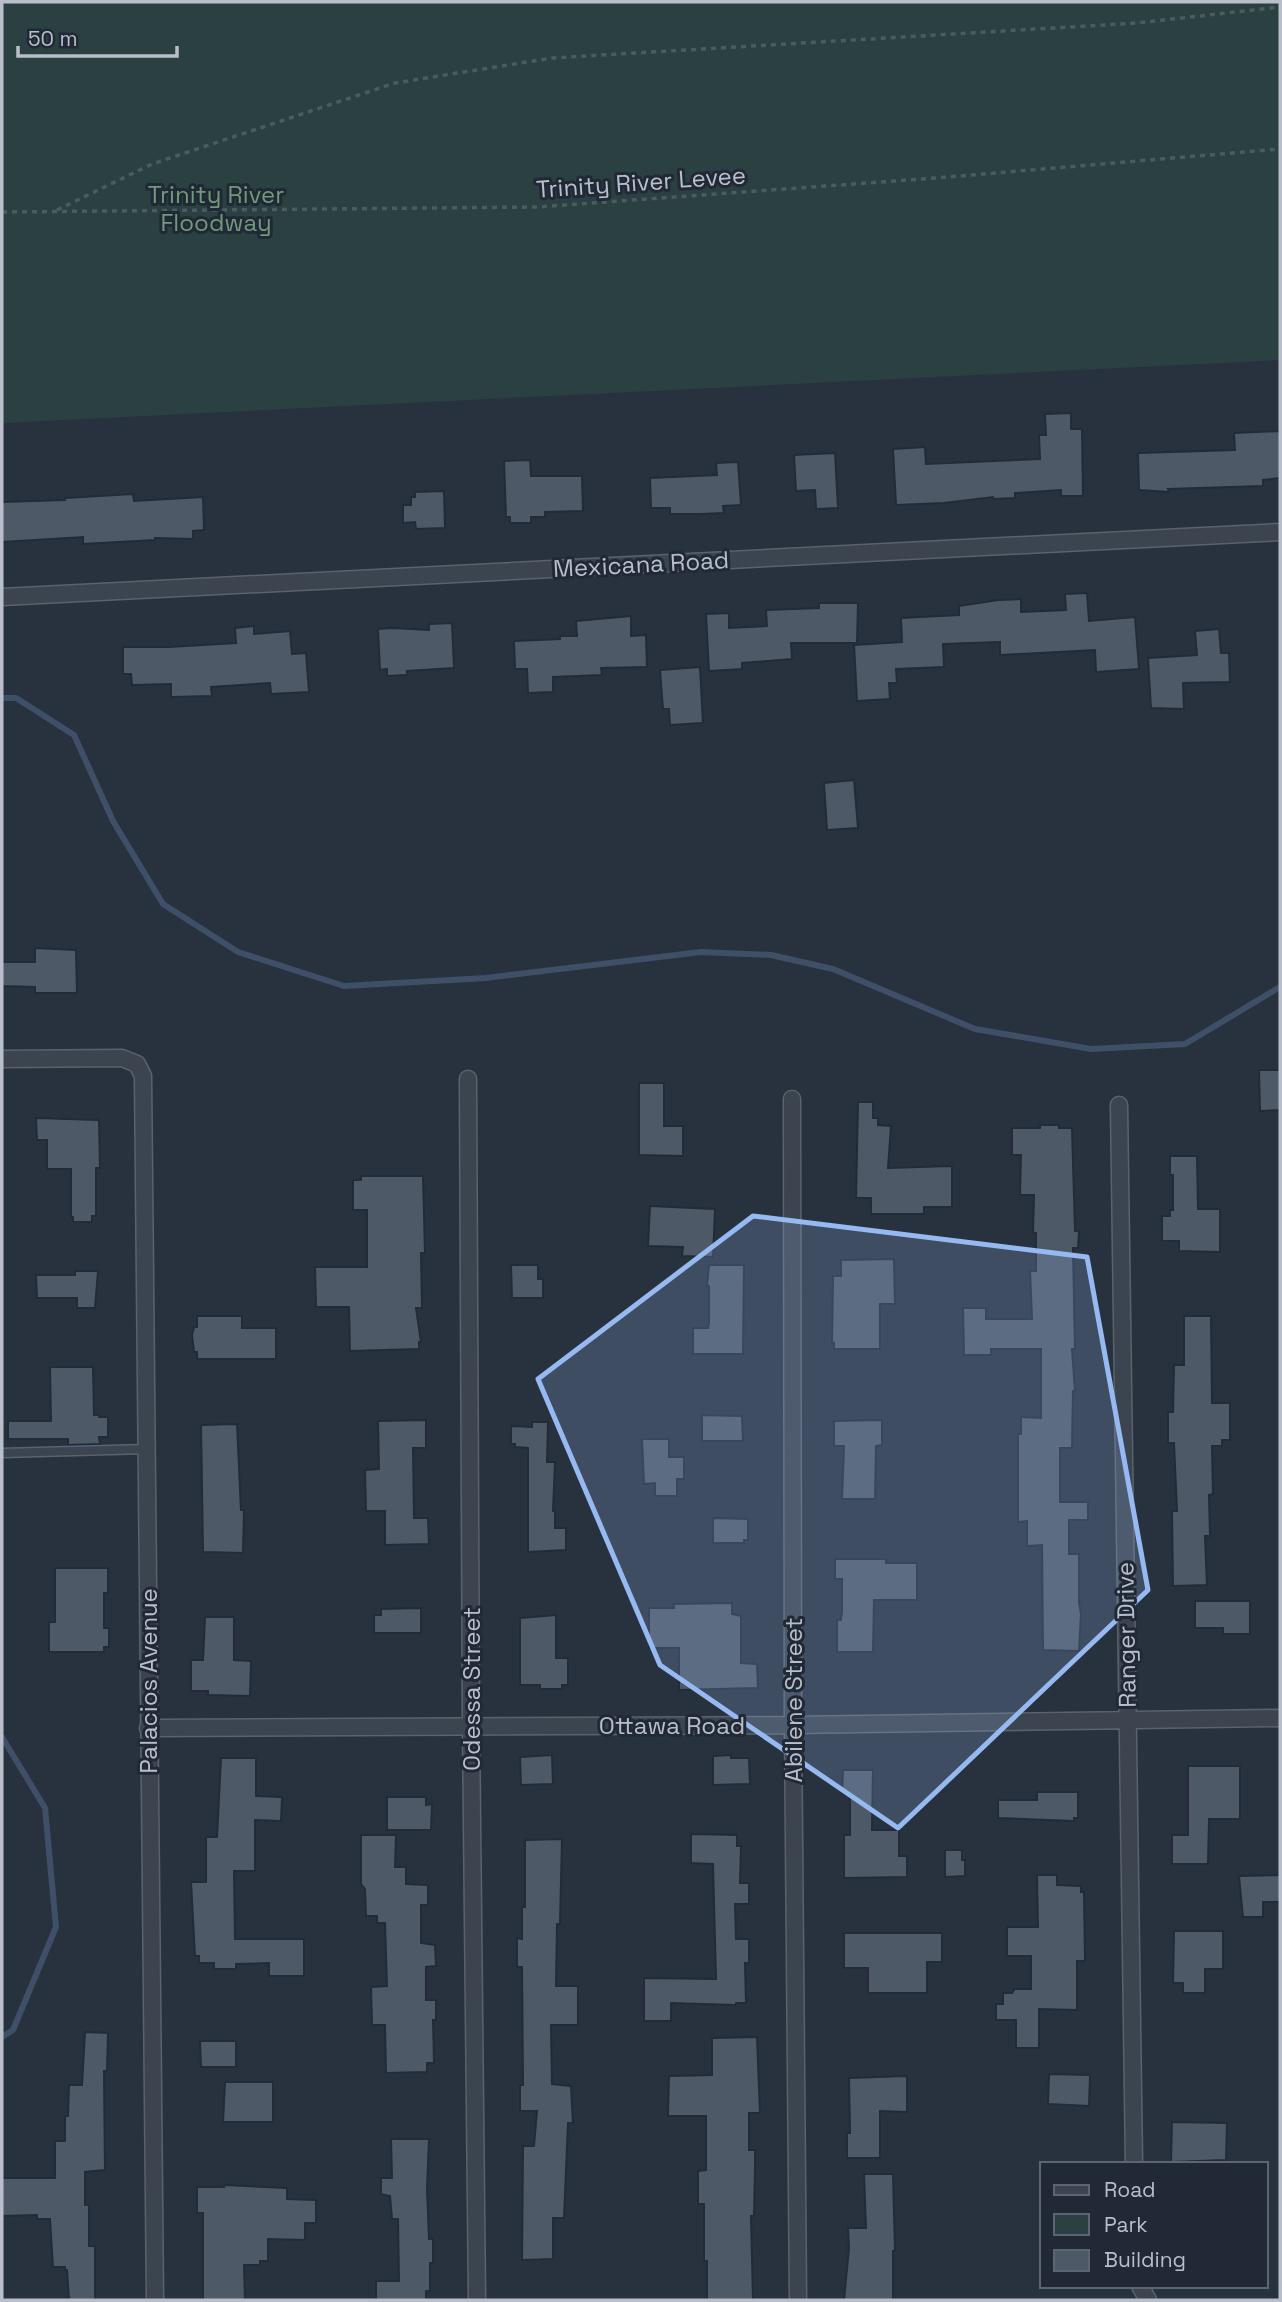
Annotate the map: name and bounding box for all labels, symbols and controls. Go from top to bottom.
scale bar [18,14,177,58]
text: 50 m [28,25,78,52]
street label: Trinity River Levee [535,159,747,205]
park label: Trinity River Floodway [148,179,284,238]
street label: Mexicana Road [552,544,730,584]
street label: Ranger Drive [1109,1562,1143,1708]
street label: Palacios Avenue [133,1588,164,1774]
street label: Odessa Street [456,1607,487,1771]
street label: Abilene Street [778,1618,809,1782]
street label: Ottawa Road [599,1710,745,1741]
legend [1040,2162,1268,2288]
text: Road [1104,2176,1156,2203]
text: Park [1104,2211,1148,2238]
text: Building [1104,2246,1186,2273]

